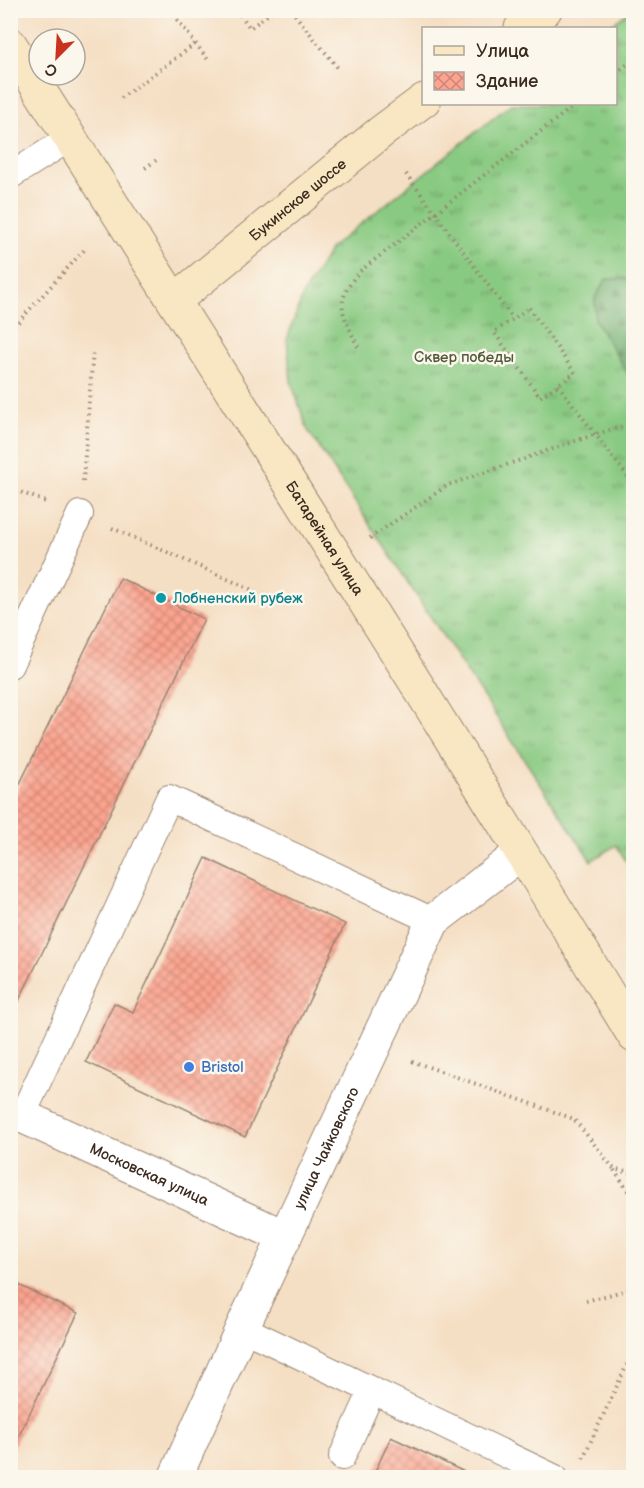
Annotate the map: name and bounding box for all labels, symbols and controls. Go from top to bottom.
north arrow [27,27,87,87]
legend [422,27,617,105]
text: Улица [476,41,530,62]
text: С [43,58,60,80]
text: Здание [476,71,538,92]
street label: Букинское шоссе [246,155,351,246]
park label: Сквер победы [414,348,514,367]
street label: Батарейная улица [281,478,368,599]
place label: Лобненский рубеж [172,589,303,608]
marker: Лобненский рубеж [154,591,168,605]
place label: Bristol [201,1058,244,1077]
marker: Bristol [182,1060,196,1074]
street label: улица Чайковского [290,1084,364,1212]
street label: Московская улица [86,1139,212,1211]

